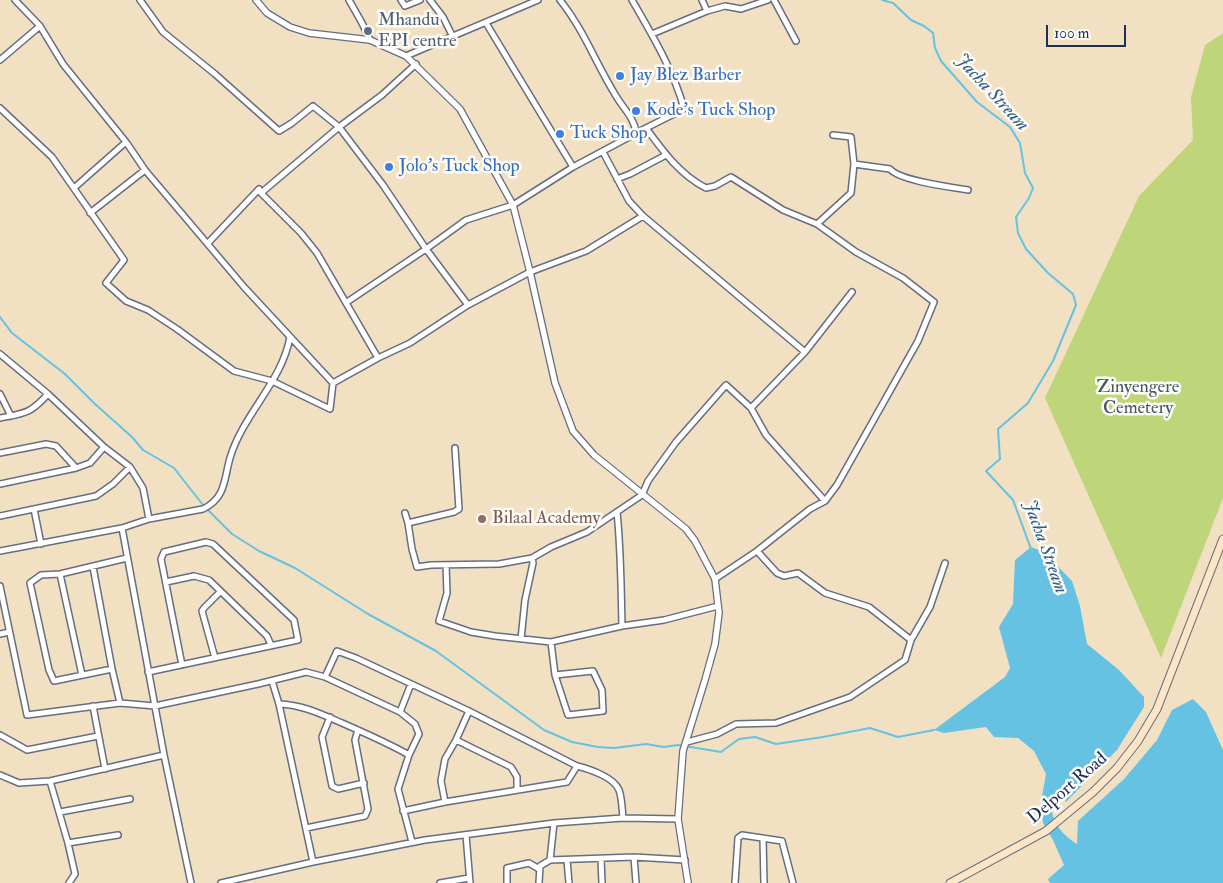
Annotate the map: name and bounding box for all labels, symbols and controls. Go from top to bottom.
place label: Mhandu EPI centre [378,10,457,52]
scale bar [1048,15,1128,47]
text: 100 m [1054,24,1089,43]
marker: Mhandu EPI centre [362,25,374,37]
water label: Jacha Stream [949,49,1033,137]
place label: Jay Blez Barber [630,65,741,87]
marker: Jay Blez Barber [614,70,626,82]
place label: Kode's Tuck Shop [646,100,775,122]
marker: Kode's Tuck Shop [630,105,642,117]
place label: Tuck Shop [570,123,648,145]
marker: Tuck Shop [554,128,566,140]
place label: Jolo's Tuck Shop [399,156,520,178]
marker: Jolo's Tuck Shop [383,161,395,173]
park label: Zinyengere Cemetery [1097,377,1179,419]
water label: Jacha Stream [1017,497,1071,597]
place label: Bilaal Academy [492,508,600,530]
marker: Bilaal Academy [476,513,488,525]
street label: Delport Road [1024,749,1112,829]

